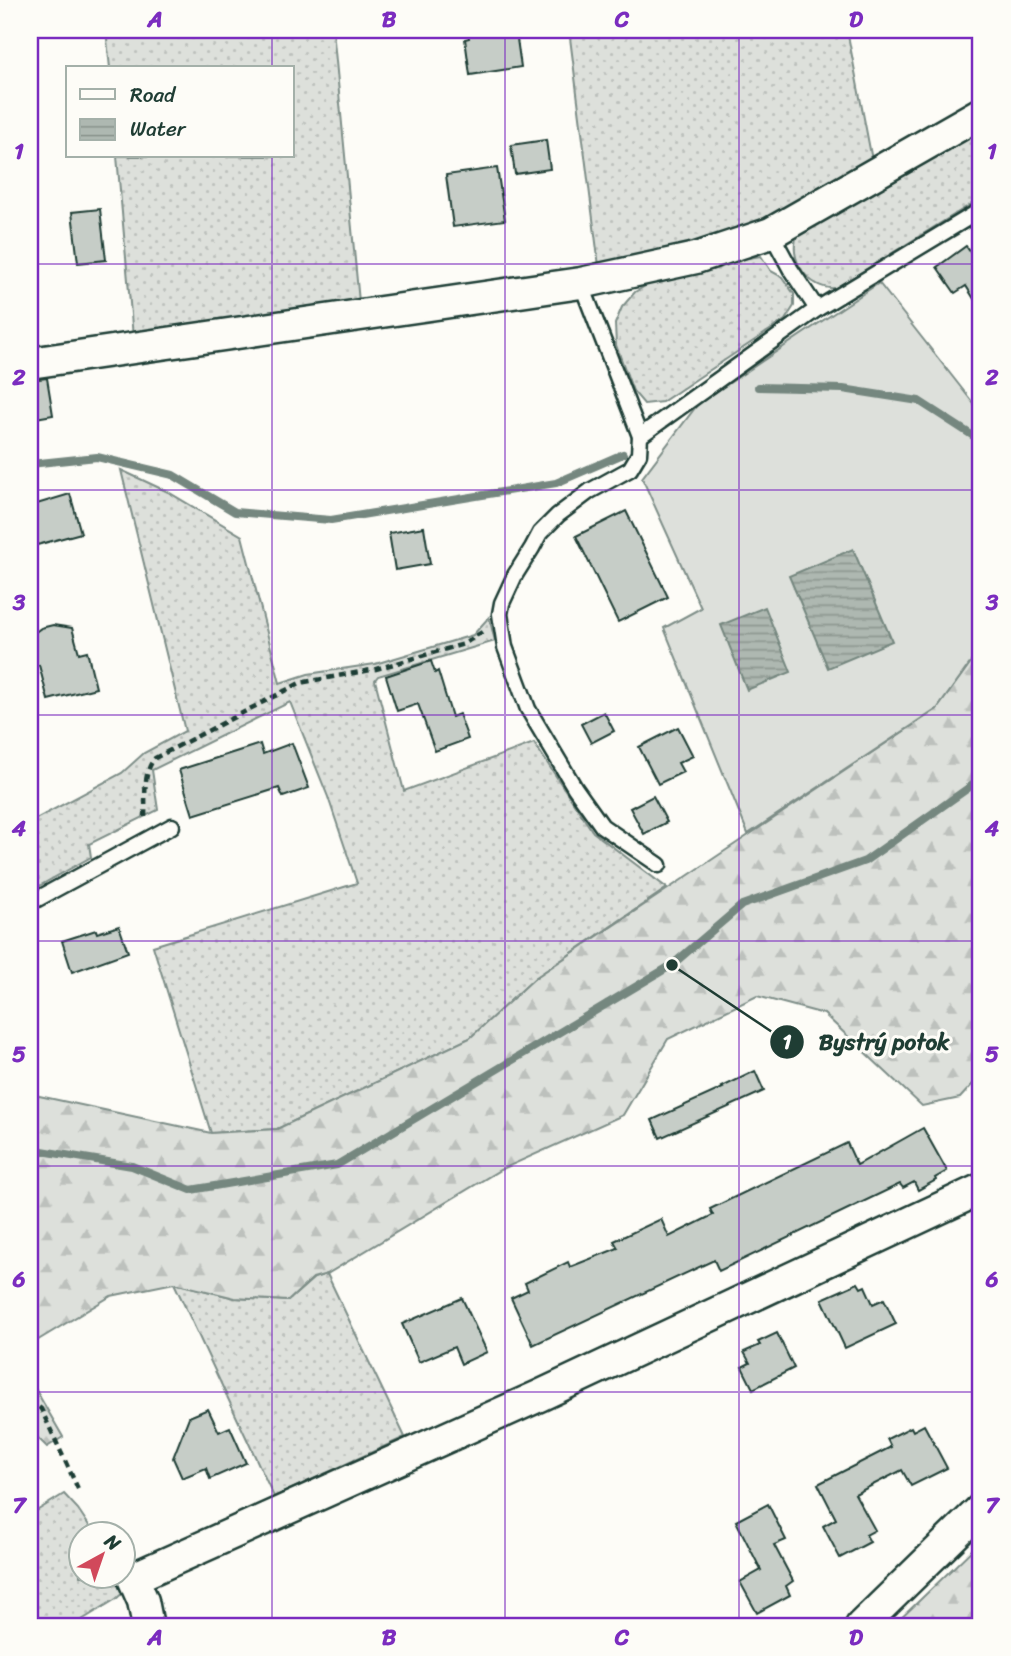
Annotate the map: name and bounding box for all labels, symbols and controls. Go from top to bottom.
text: A [146,0,163,40]
text: B [382,0,397,40]
text: C [614,0,630,40]
text: D [849,0,864,40]
legend [66,66,294,158]
text: Road [130,76,177,114]
text: Water [130,110,187,148]
text: 1 [14,131,24,172]
text: 1 [987,131,997,172]
text: 2 [11,357,26,398]
text: 2 [984,357,999,398]
text: 3 [12,582,26,623]
text: 3 [985,582,999,623]
text: 4 [11,808,27,849]
text: 4 [984,808,1000,849]
callout: Bystrý potok [769,1020,963,1064]
text: Bystrý potok [819,1022,950,1063]
text: 1 [782,1023,792,1061]
text: 5 [12,1034,26,1075]
text: 5 [985,1034,999,1075]
text: 6 [11,1259,26,1300]
text: 6 [984,1259,999,1300]
text: 7 [12,1485,27,1526]
text: 7 [985,1485,1000,1526]
north arrow [66,1520,136,1590]
text: N [96,1525,129,1560]
text: A [146,1617,163,1656]
text: B [382,1617,397,1656]
text: C [614,1617,630,1656]
text: D [849,1617,864,1656]

